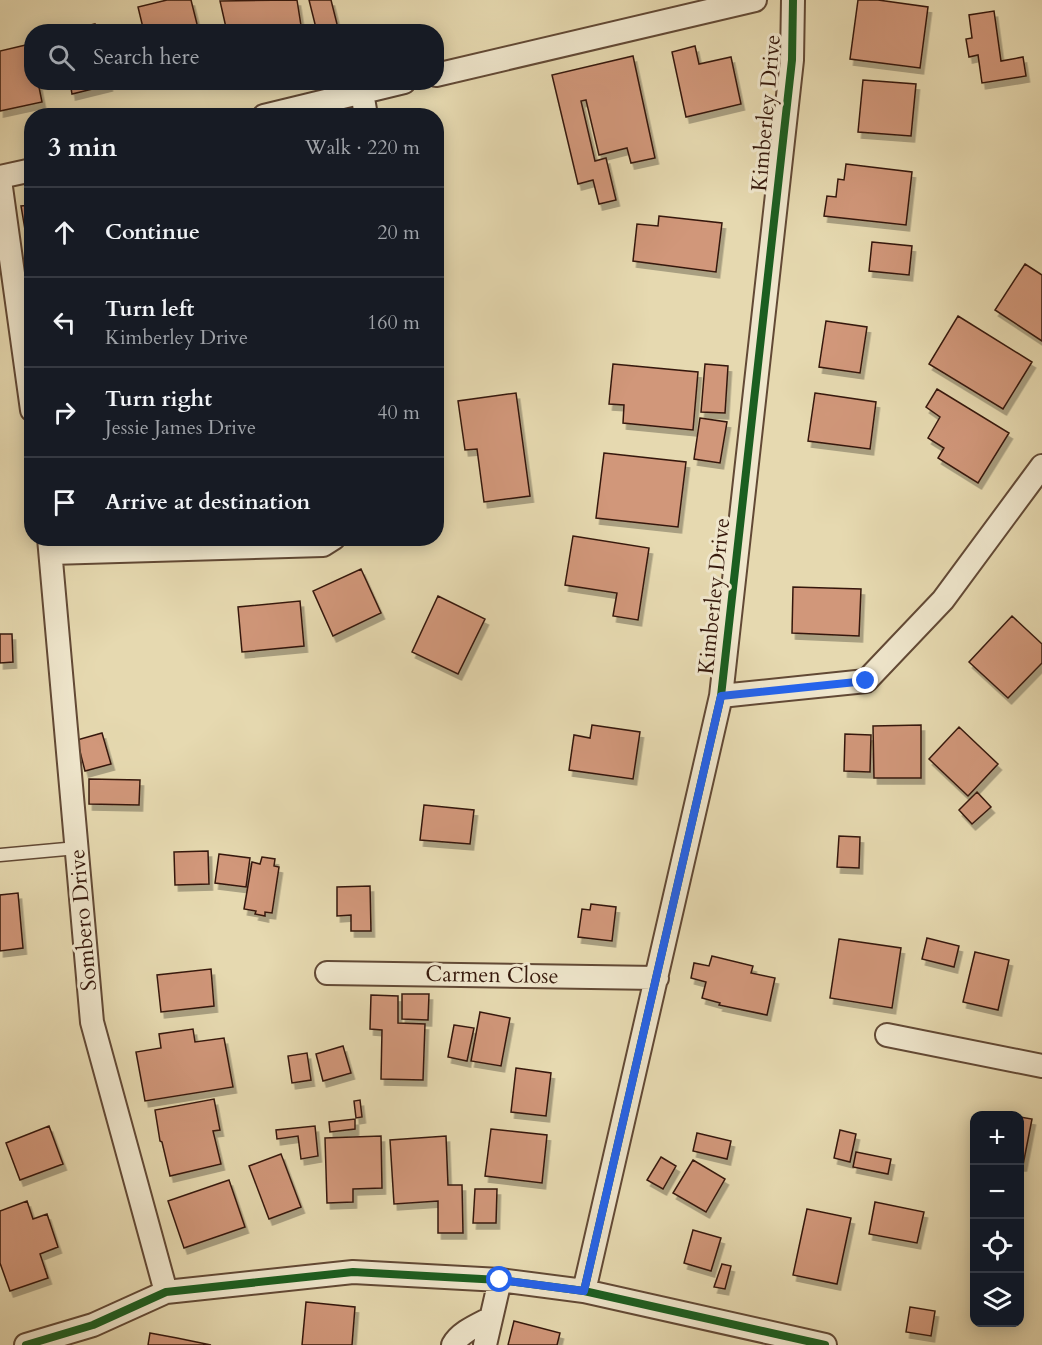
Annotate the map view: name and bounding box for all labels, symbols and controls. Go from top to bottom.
search box [24,24,444,90]
street label: Kimberley Drive [744,33,788,193]
icon: search [45,41,78,74]
text: Search here [93,42,200,72]
text: 3 min [48,130,117,165]
text: Walk · 220 m [305,134,420,161]
icon: ahead [48,216,81,249]
text: Continue [105,217,200,247]
text: 20 m [377,219,420,246]
text: Turn left [105,294,194,324]
icon: left [48,306,81,339]
text: 160 m [367,309,420,336]
text: Kimberley Drive [105,324,248,351]
text: Turn right [105,384,212,414]
icon: right [48,396,81,429]
text: 40 m [377,399,420,426]
text: Jessie James Drive [105,414,256,441]
icon: arrive [48,486,81,519]
text: Arrive at destination [105,487,310,517]
street label: Kimberley Drive [691,516,737,676]
route end [852,667,878,693]
street label: Sombero Drive [62,848,104,992]
street label: Carmen Close [425,959,559,991]
map controls [970,1111,1024,1327]
button: + [970,1111,1024,1165]
button: − [970,1165,1024,1219]
button: locate [970,1219,1024,1273]
route start [486,1266,512,1292]
button: layers [970,1273,1024,1327]

